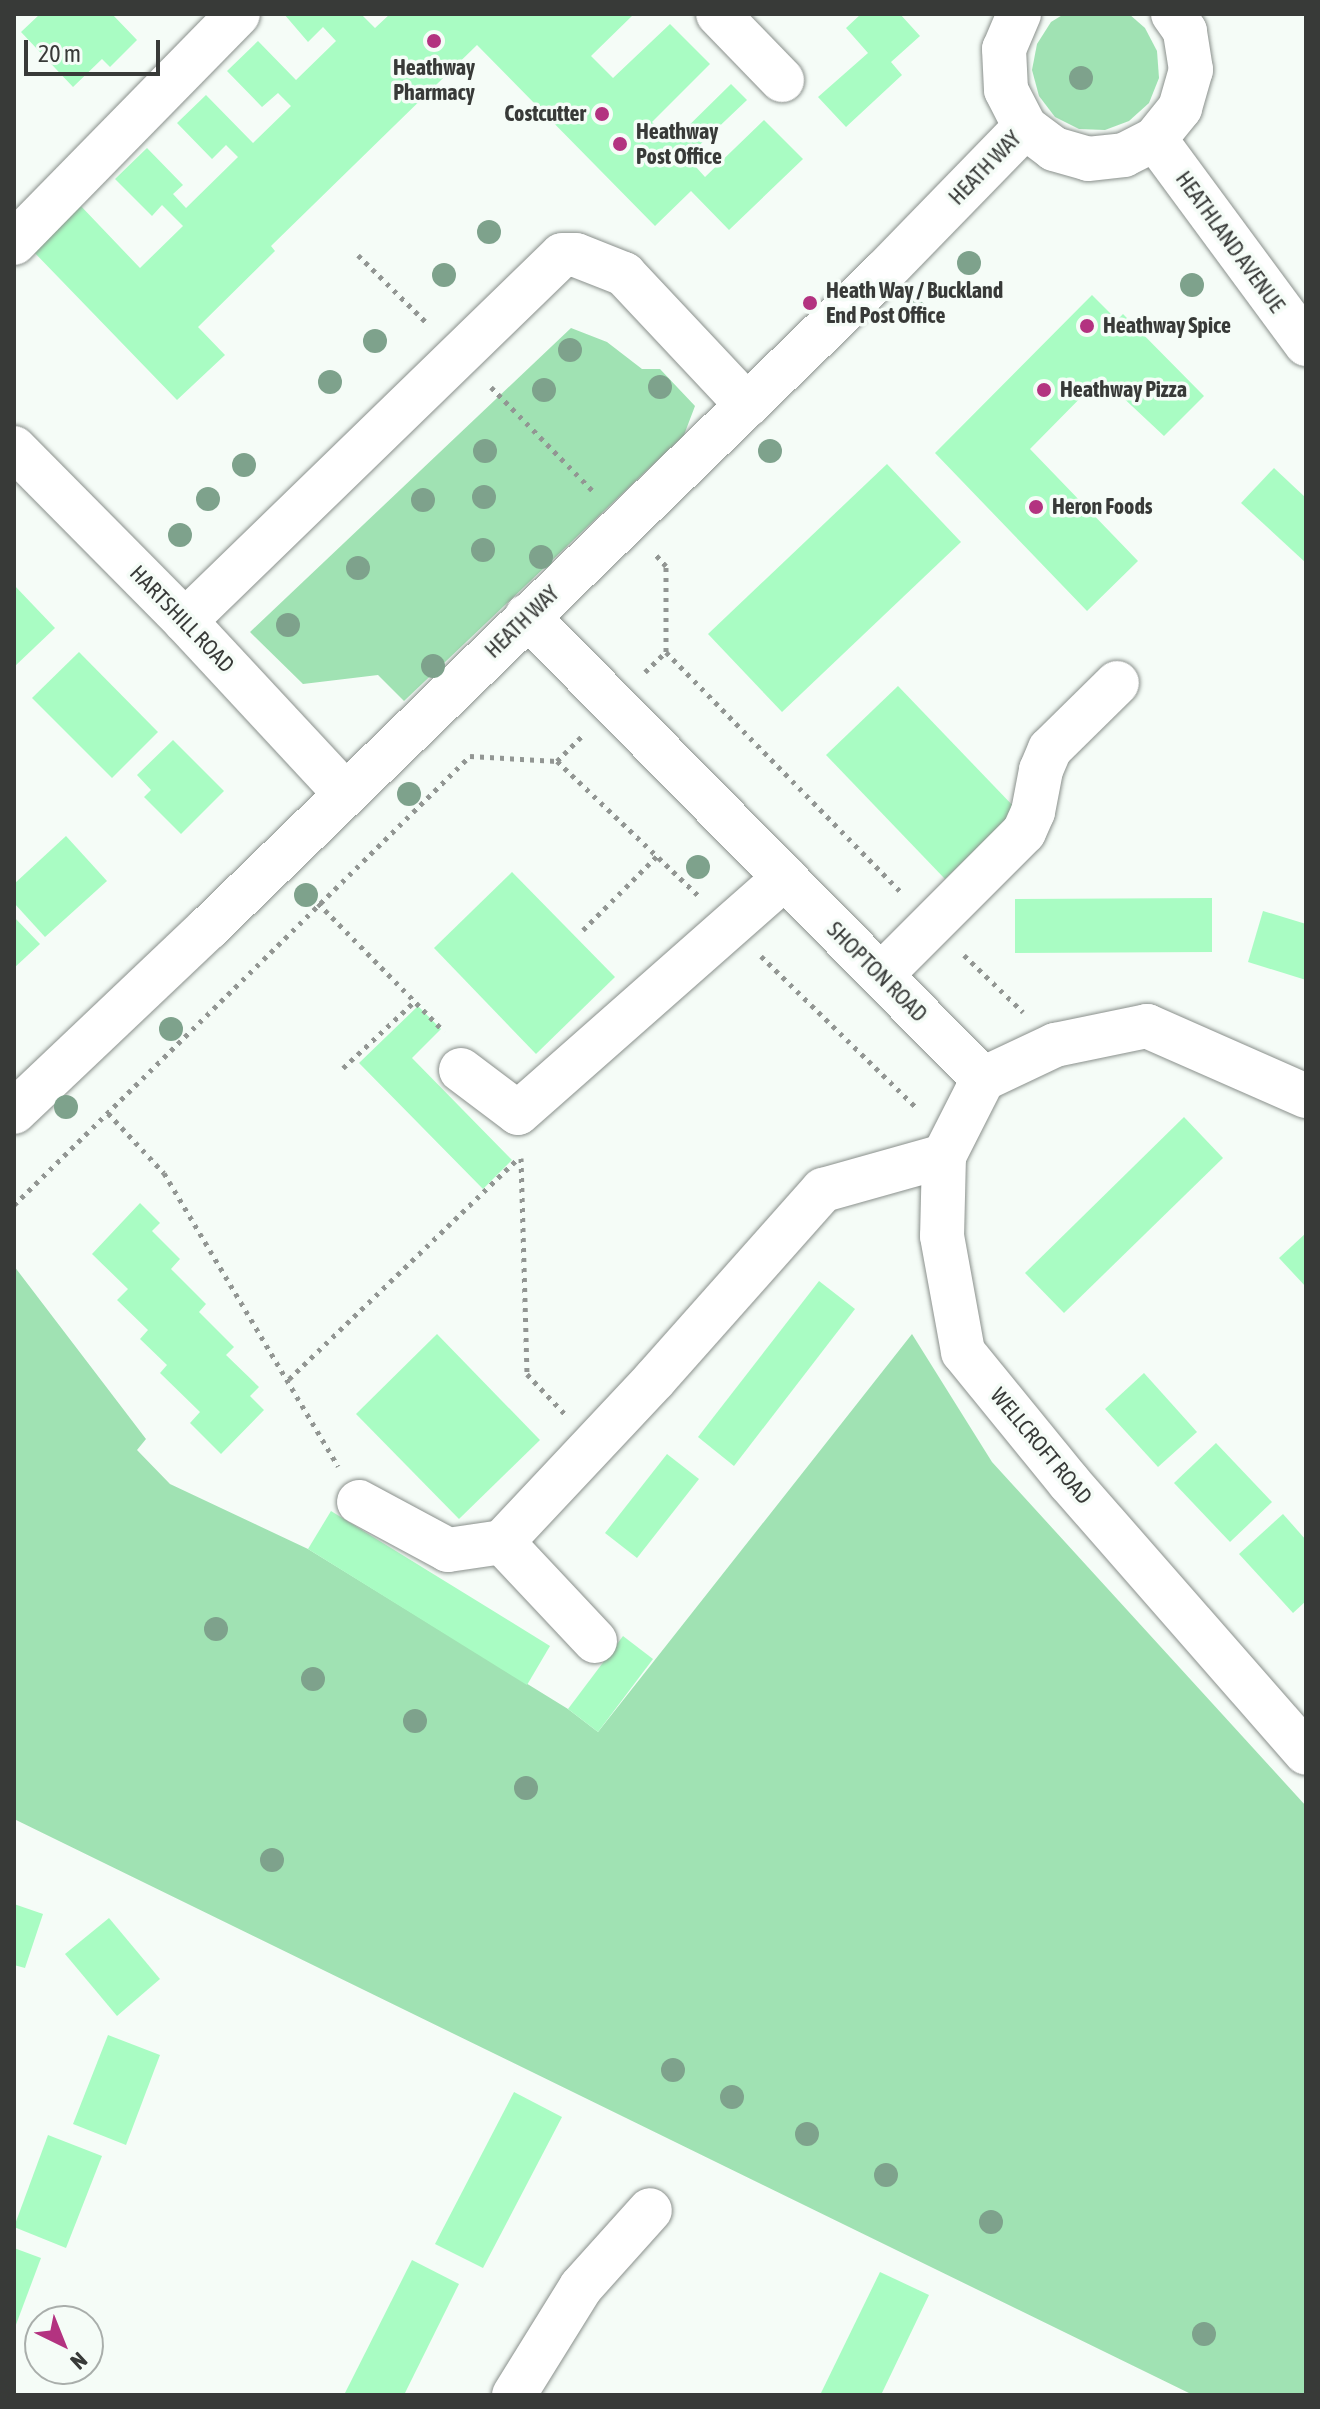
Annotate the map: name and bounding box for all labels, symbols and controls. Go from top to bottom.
scale bar [28,24,164,74]
marker: Heathway Pharmacy [425,32,443,50]
text: 20 m [38,40,81,67]
place label: Heathway Pharmacy [393,54,475,106]
place label: Costcutter [504,101,586,127]
marker: Costcutter [593,105,611,123]
place label: Heathway Post Office [636,118,722,170]
street label: HEATH WAY [943,126,1027,210]
marker: Heathway Post Office [611,135,629,153]
street label: HEATHLAND AVENUE [1170,166,1290,318]
place label: Heath Way / Buckland End Post Office [826,277,1003,328]
marker: Heath Way / Buckland End Post Office [801,294,819,312]
place label: Heathway Spice [1103,313,1231,339]
marker: Heathway Spice [1078,317,1096,335]
place label: Heathway Pizza [1060,377,1187,403]
marker: Heathway Pizza [1035,381,1053,399]
place label: Heron Foods [1052,494,1153,520]
marker: Heron Foods [1027,498,1045,516]
street label: HARTSHILL ROAD [124,560,240,678]
street label: HEATH WAY [480,580,564,664]
street label: SHOPTON ROAD [822,917,932,1027]
street label: WELLCROFT ROAD [985,1382,1097,1510]
north arrow [24,2305,104,2385]
text: N [65,2347,93,2375]

